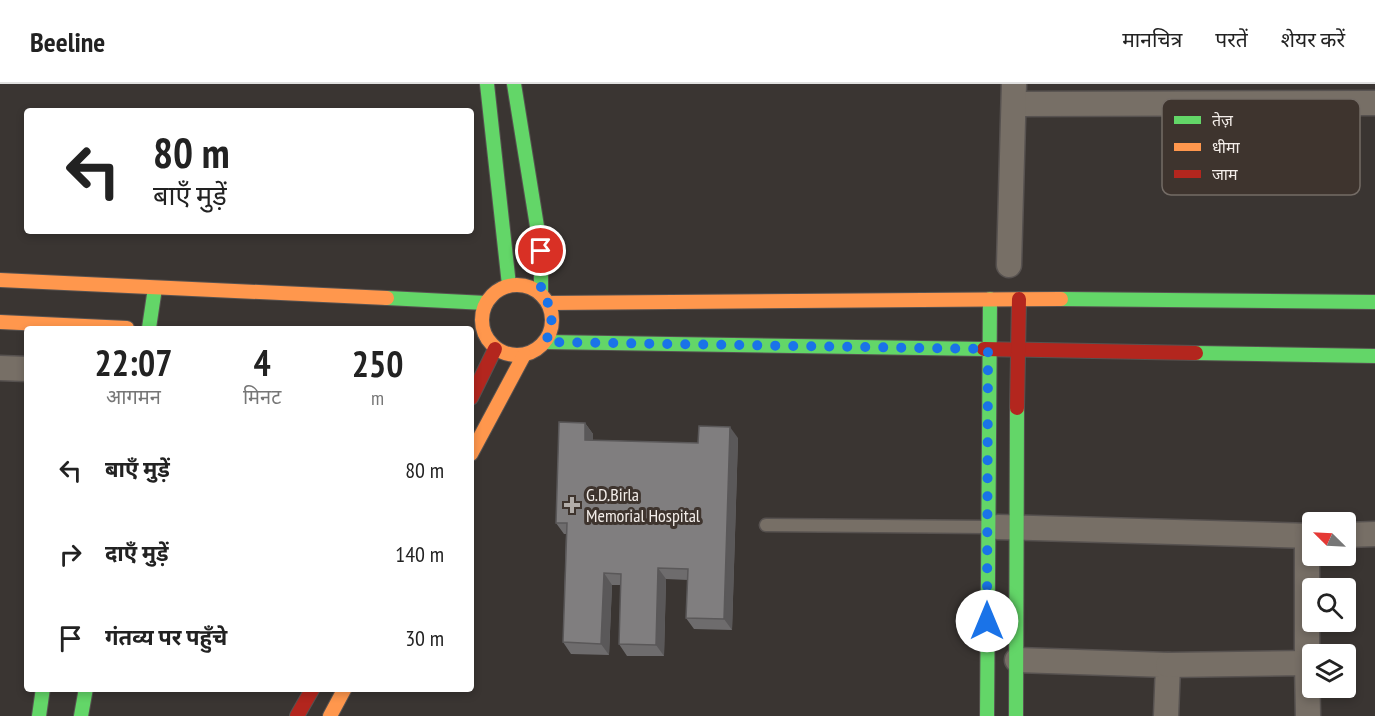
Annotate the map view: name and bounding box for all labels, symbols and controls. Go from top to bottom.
text: Beeline [30,23,105,60]
text: मानचित्र [1122,26,1182,53]
text: परतें [1215,26,1248,53]
text: शेयर करें [1281,26,1345,53]
legend [1162,99,1360,195]
text: तेज़ [1212,110,1234,130]
text: 80 m [153,125,230,180]
icon: left [54,132,132,210]
text: धीमा [1212,137,1241,157]
text: जाम [1212,164,1238,184]
text: बाएँ मुड़ें [153,178,227,212]
pin [515,225,566,276]
icon: arrive [524,234,557,267]
text: 22:07 [95,339,172,386]
text: 4 [253,339,271,386]
text: 250 [352,340,403,387]
text: आगमन [106,384,161,410]
text: मिनट [243,384,281,410]
text: m [371,385,384,411]
icon: left [54,454,87,487]
text: बाएँ मुड़ें [105,455,170,483]
text: 80 m [405,456,444,484]
place label: G.D.Birla Memorial Hospital [586,483,701,527]
marker: G.D.Birla Memorial Hospital [563,496,581,514]
north arrow [1302,512,1356,566]
map controls [1302,512,1356,698]
icon: right [54,538,87,571]
text: दाएँ मुड़ें [105,539,169,567]
text: 140 m [395,540,444,568]
button: search [1302,578,1356,632]
position arrow [955,589,1019,653]
icon: arrive [54,622,87,655]
text: गंतव्य पर पहुँचे [105,623,227,651]
text: 30 m [405,624,444,652]
button: layers [1302,644,1356,698]

